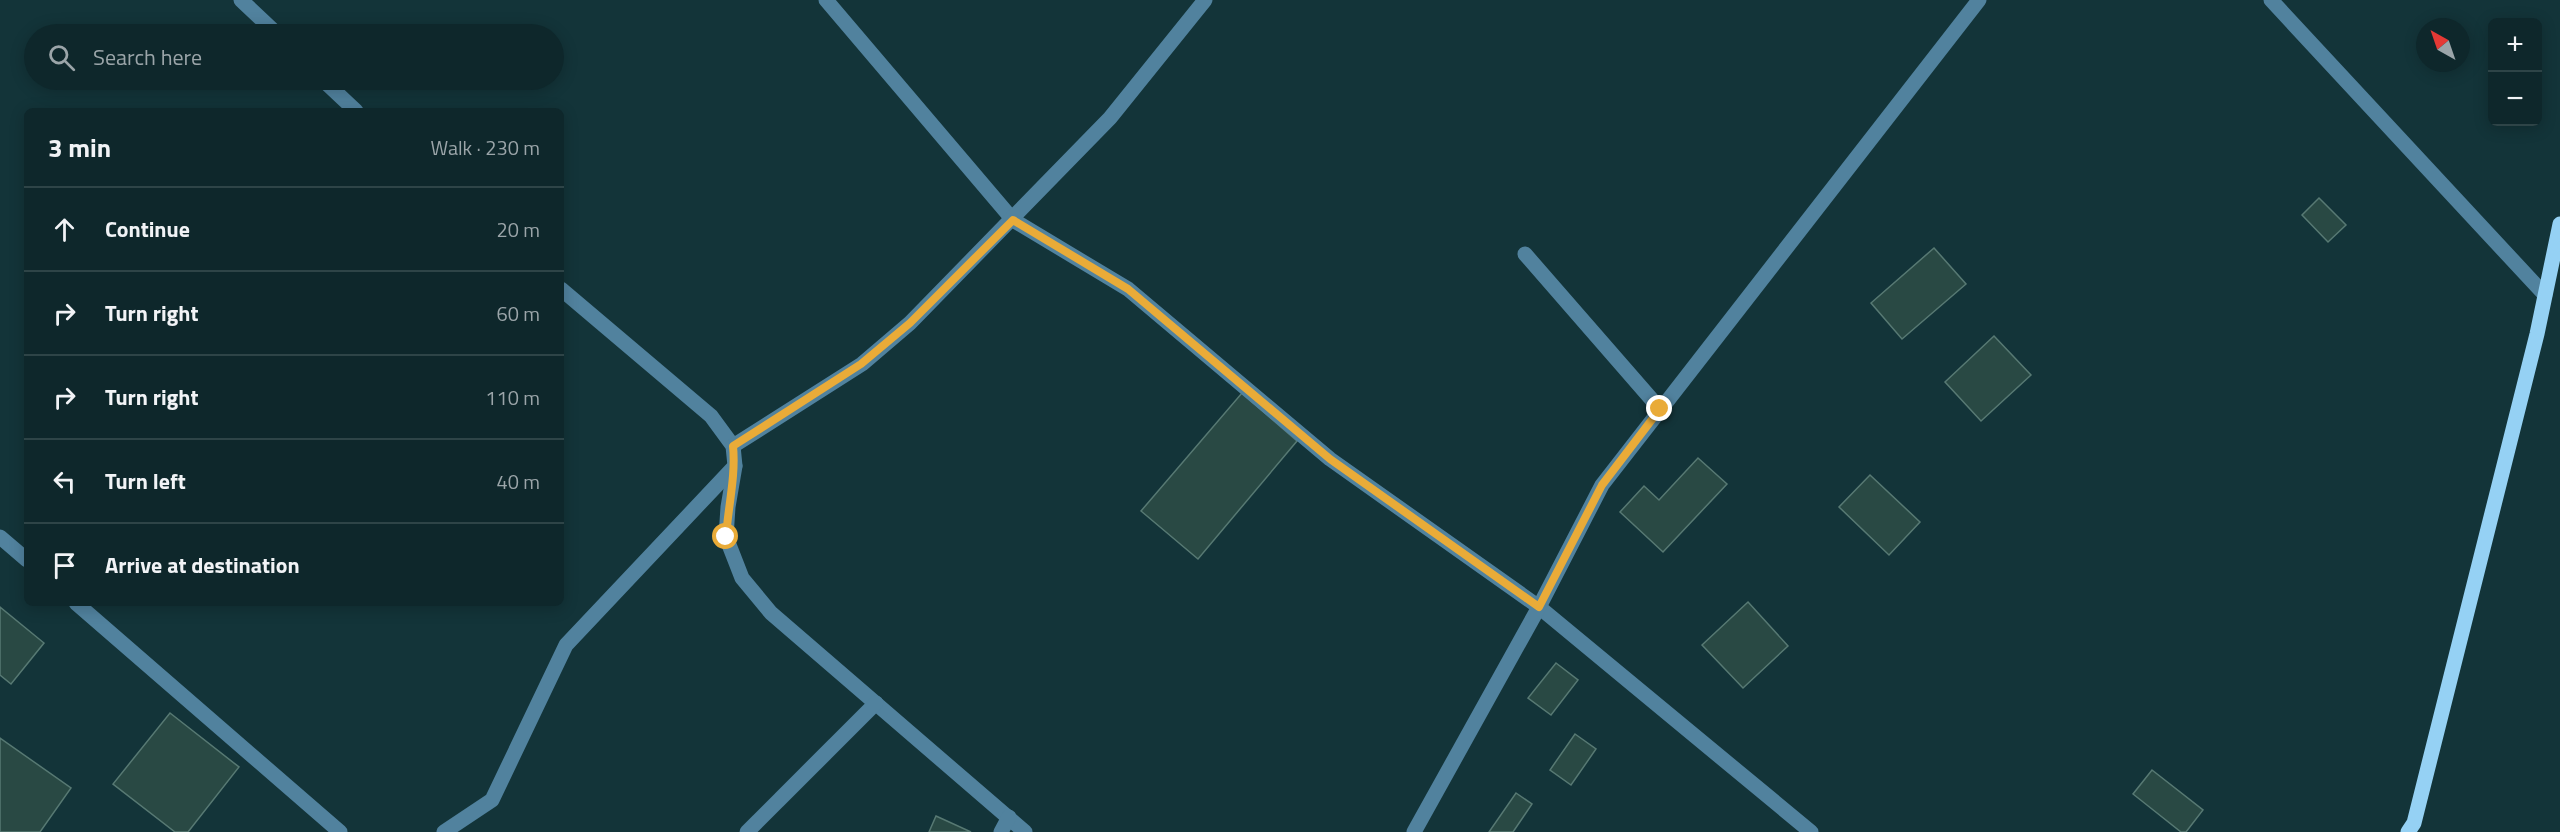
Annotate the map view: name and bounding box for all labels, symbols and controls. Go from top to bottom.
north arrow [2416,18,2470,72]
map controls [2488,18,2542,126]
button: + [2488,18,2542,72]
search box [24,24,564,90]
text: Search here [93,40,202,74]
icon: search [45,41,78,74]
button: − [2488,72,2542,126]
text: 3 min [48,128,111,167]
text: Walk · 230 m [431,132,540,163]
text: Continue [105,212,190,246]
icon: ahead [48,213,81,246]
text: 20 m [496,214,540,245]
text: Turn right [105,296,199,330]
icon: right [48,297,81,330]
text: 60 m [496,298,540,329]
text: Turn right [105,380,199,414]
icon: right [48,381,81,414]
text: 110 m [485,382,540,413]
route end [1646,395,1672,421]
text: Turn left [105,464,186,498]
icon: left [48,465,81,498]
text: 40 m [496,466,540,497]
route start [712,523,738,549]
text: Arrive at destination [105,548,300,582]
icon: arrive [48,549,81,582]

